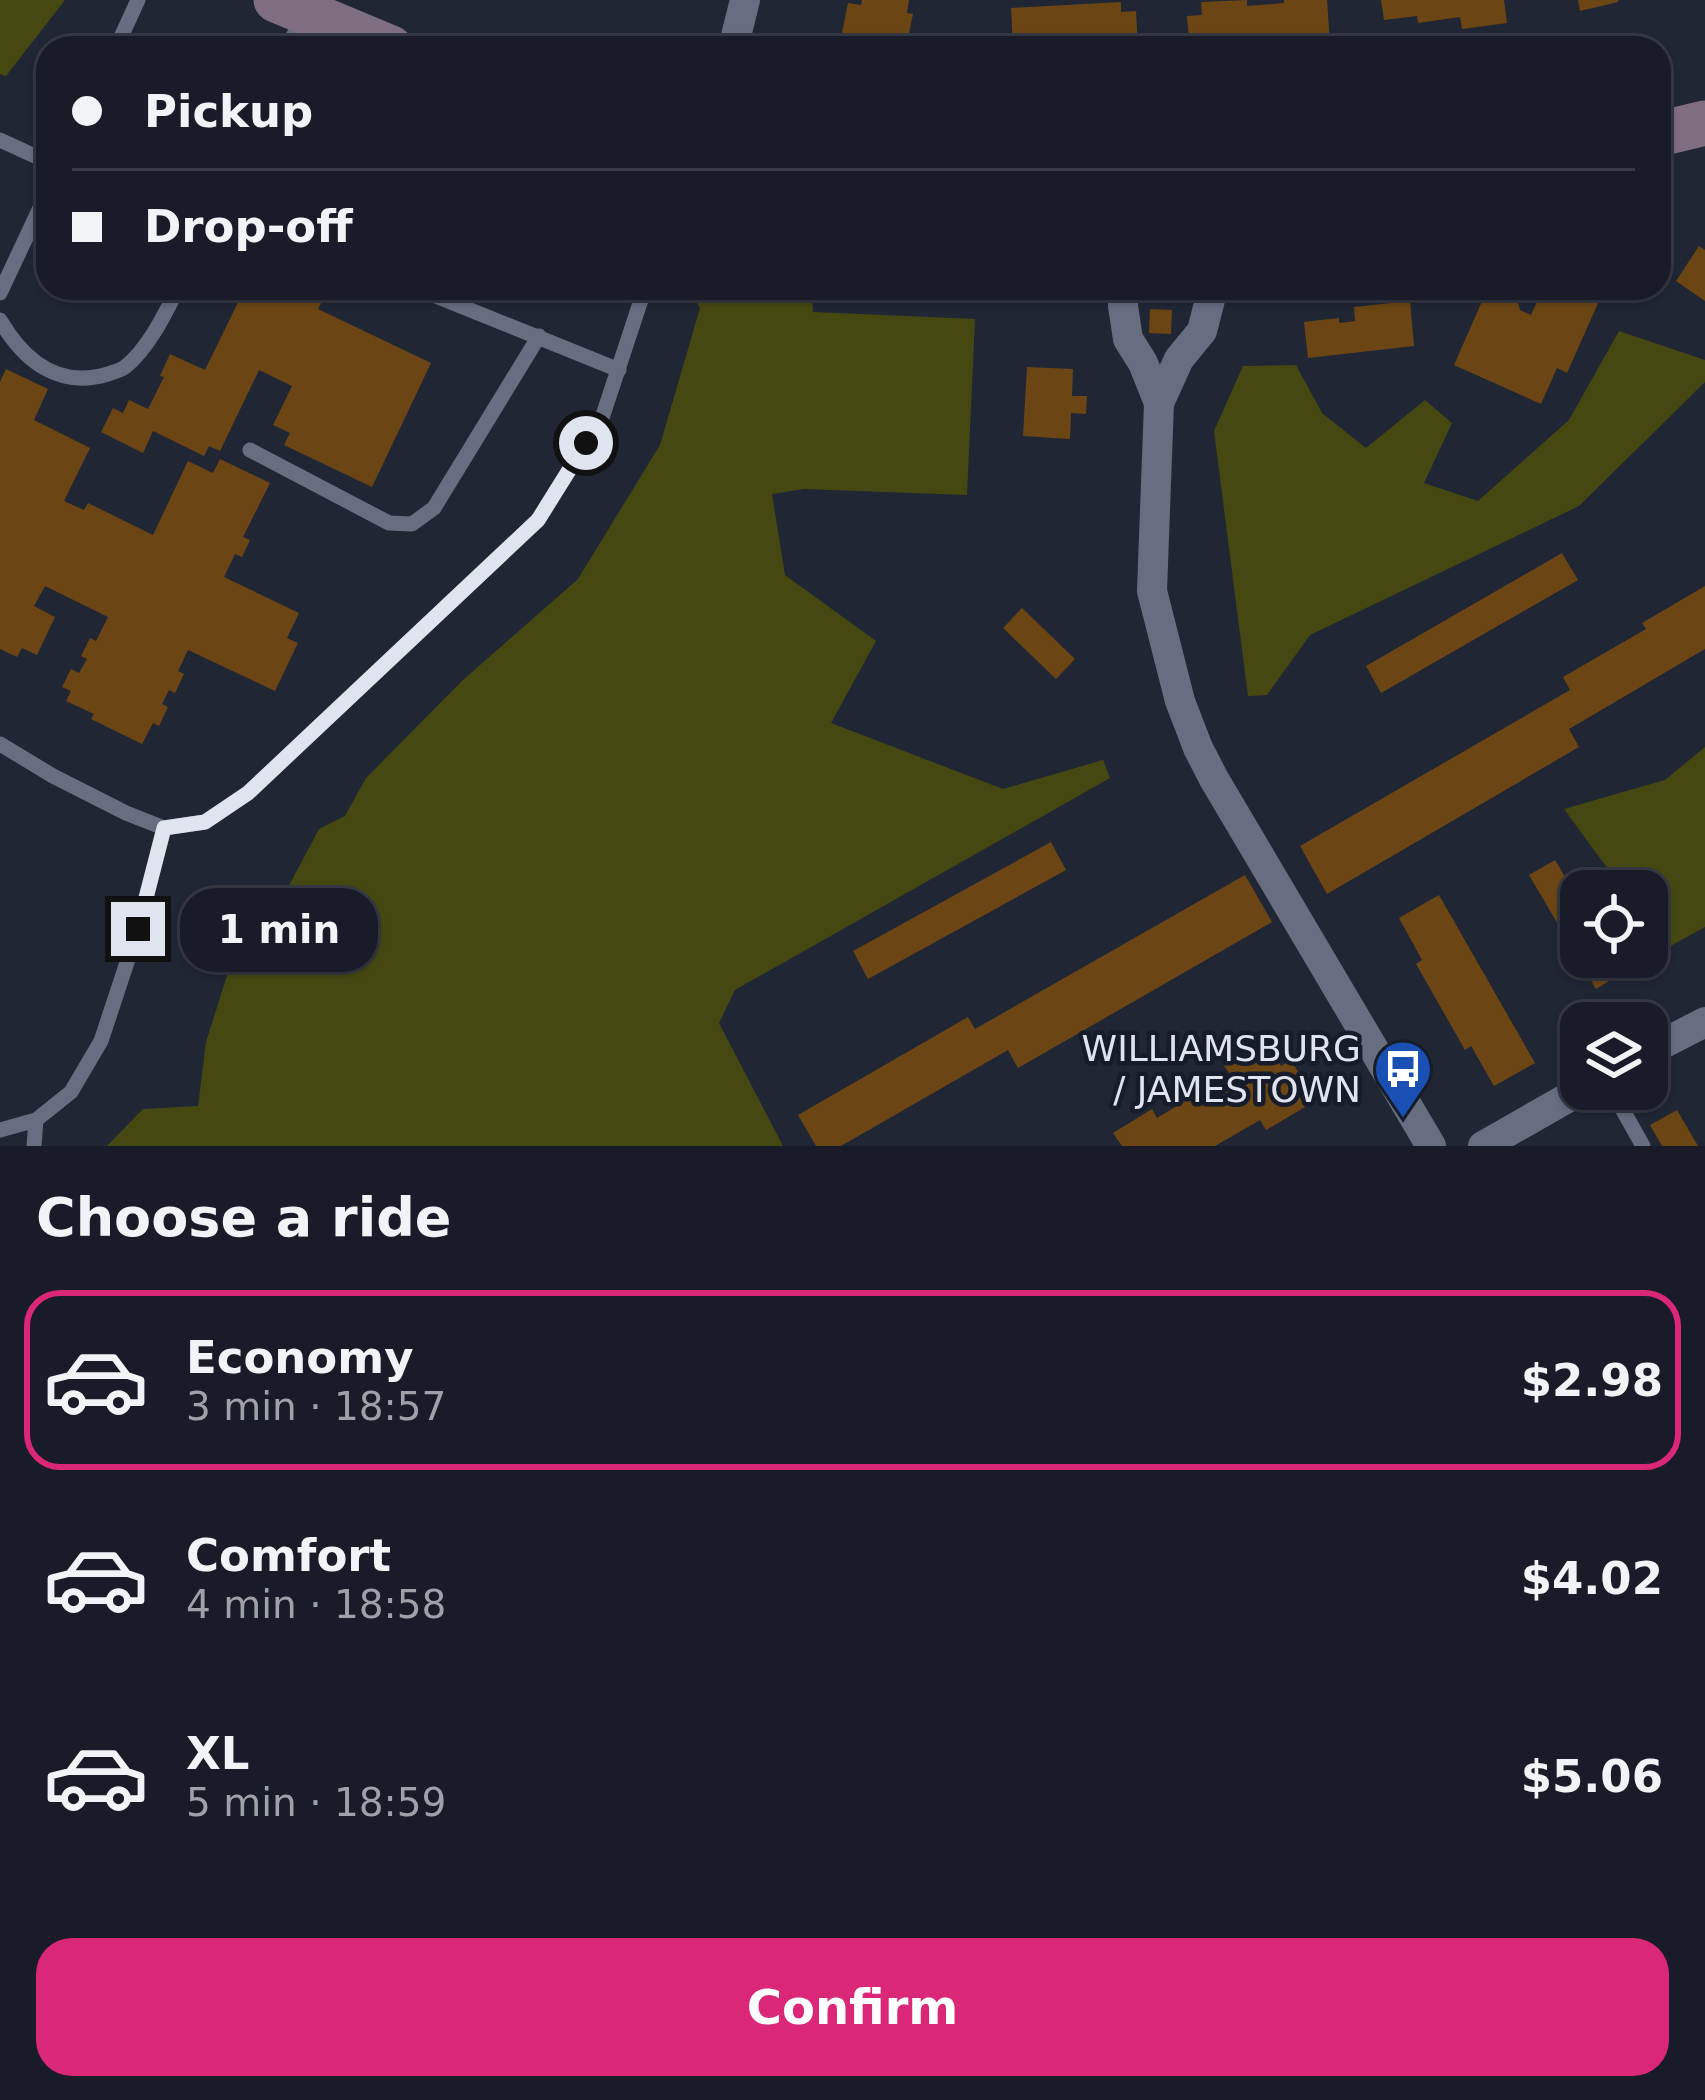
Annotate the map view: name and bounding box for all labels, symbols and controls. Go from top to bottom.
text: Pickup [144,85,313,138]
text: Drop-off [144,200,353,253]
route start [559,416,613,470]
map controls [1560,870,1668,1110]
button: locate [1560,870,1668,978]
callout: 1 min [180,887,378,971]
route end [111,902,165,956]
text: 1 min [218,907,340,952]
button: layers [1560,1002,1668,1110]
place label: WILLIAMSBURG / JAMESTOWN [1082,1028,1361,1110]
bus stop icon: WILLIAMSBURG / JAMESTOWN [1372,1038,1434,1120]
text: Choose a ride [36,1186,452,1249]
icon: car [42,1326,150,1434]
text: Economy [186,1331,414,1384]
text: $2.98 [1521,1354,1663,1407]
text: 3 min · 18:57 [186,1384,446,1429]
icon: car [42,1524,150,1632]
text: Comfort [186,1529,391,1582]
text: $4.02 [1521,1552,1663,1605]
text: 4 min · 18:58 [186,1582,446,1627]
icon: car [42,1722,150,1830]
text: XL [186,1727,249,1780]
text: $5.06 [1521,1750,1663,1803]
text: 5 min · 18:59 [186,1780,446,1825]
button: Confirm [36,1938,1669,2076]

